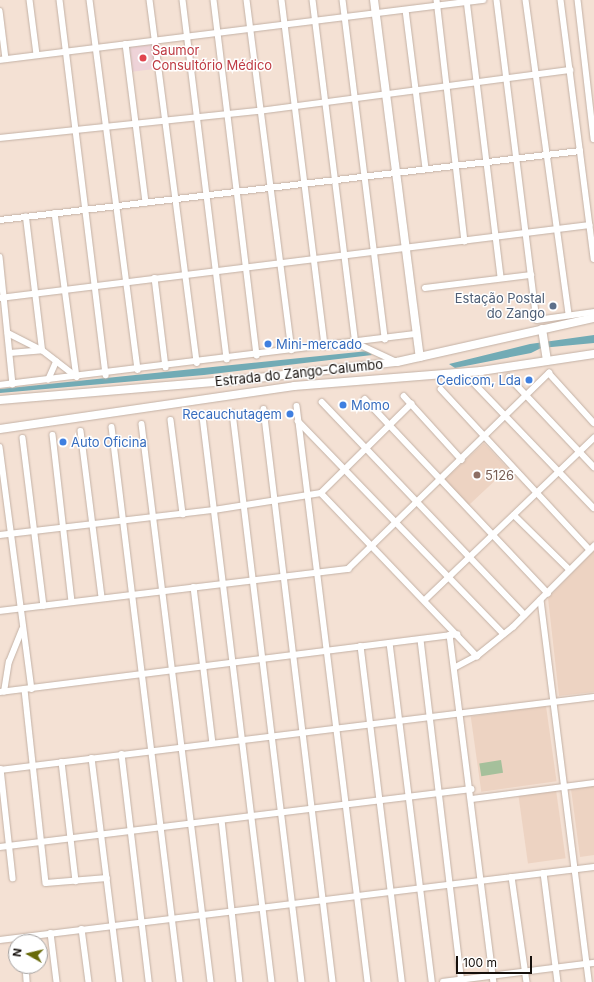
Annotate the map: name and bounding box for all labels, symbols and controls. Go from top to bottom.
place label: Saumor Consultório Médico [152,43,272,74]
marker: Saumor Consultório Médico [137,52,149,64]
place label: Estação Postal do Zango [455,291,545,322]
marker: Estação Postal do Zango [548,301,558,311]
place label: Mini-mercado [276,336,362,352]
marker: Mini-mercado [263,339,273,349]
street label: Estrada do Zango-Calumbo [214,356,384,390]
place label: Cedicom, Lda [436,372,521,388]
marker: Cedicom, Lda [524,375,534,385]
place label: Momo [351,397,390,413]
marker: Momo [338,400,348,410]
place label: Recauchutagem [182,406,282,422]
marker: Recauchutagem [285,409,295,419]
place label: Auto Oficina [71,434,147,450]
marker: Auto Oficina [58,437,68,447]
place label: 5126 [485,467,514,483]
marker: 5126 [472,470,482,480]
north arrow [8,934,48,974]
text: N [10,947,25,958]
scale bar [458,948,534,974]
text: 100 m [463,955,497,970]

